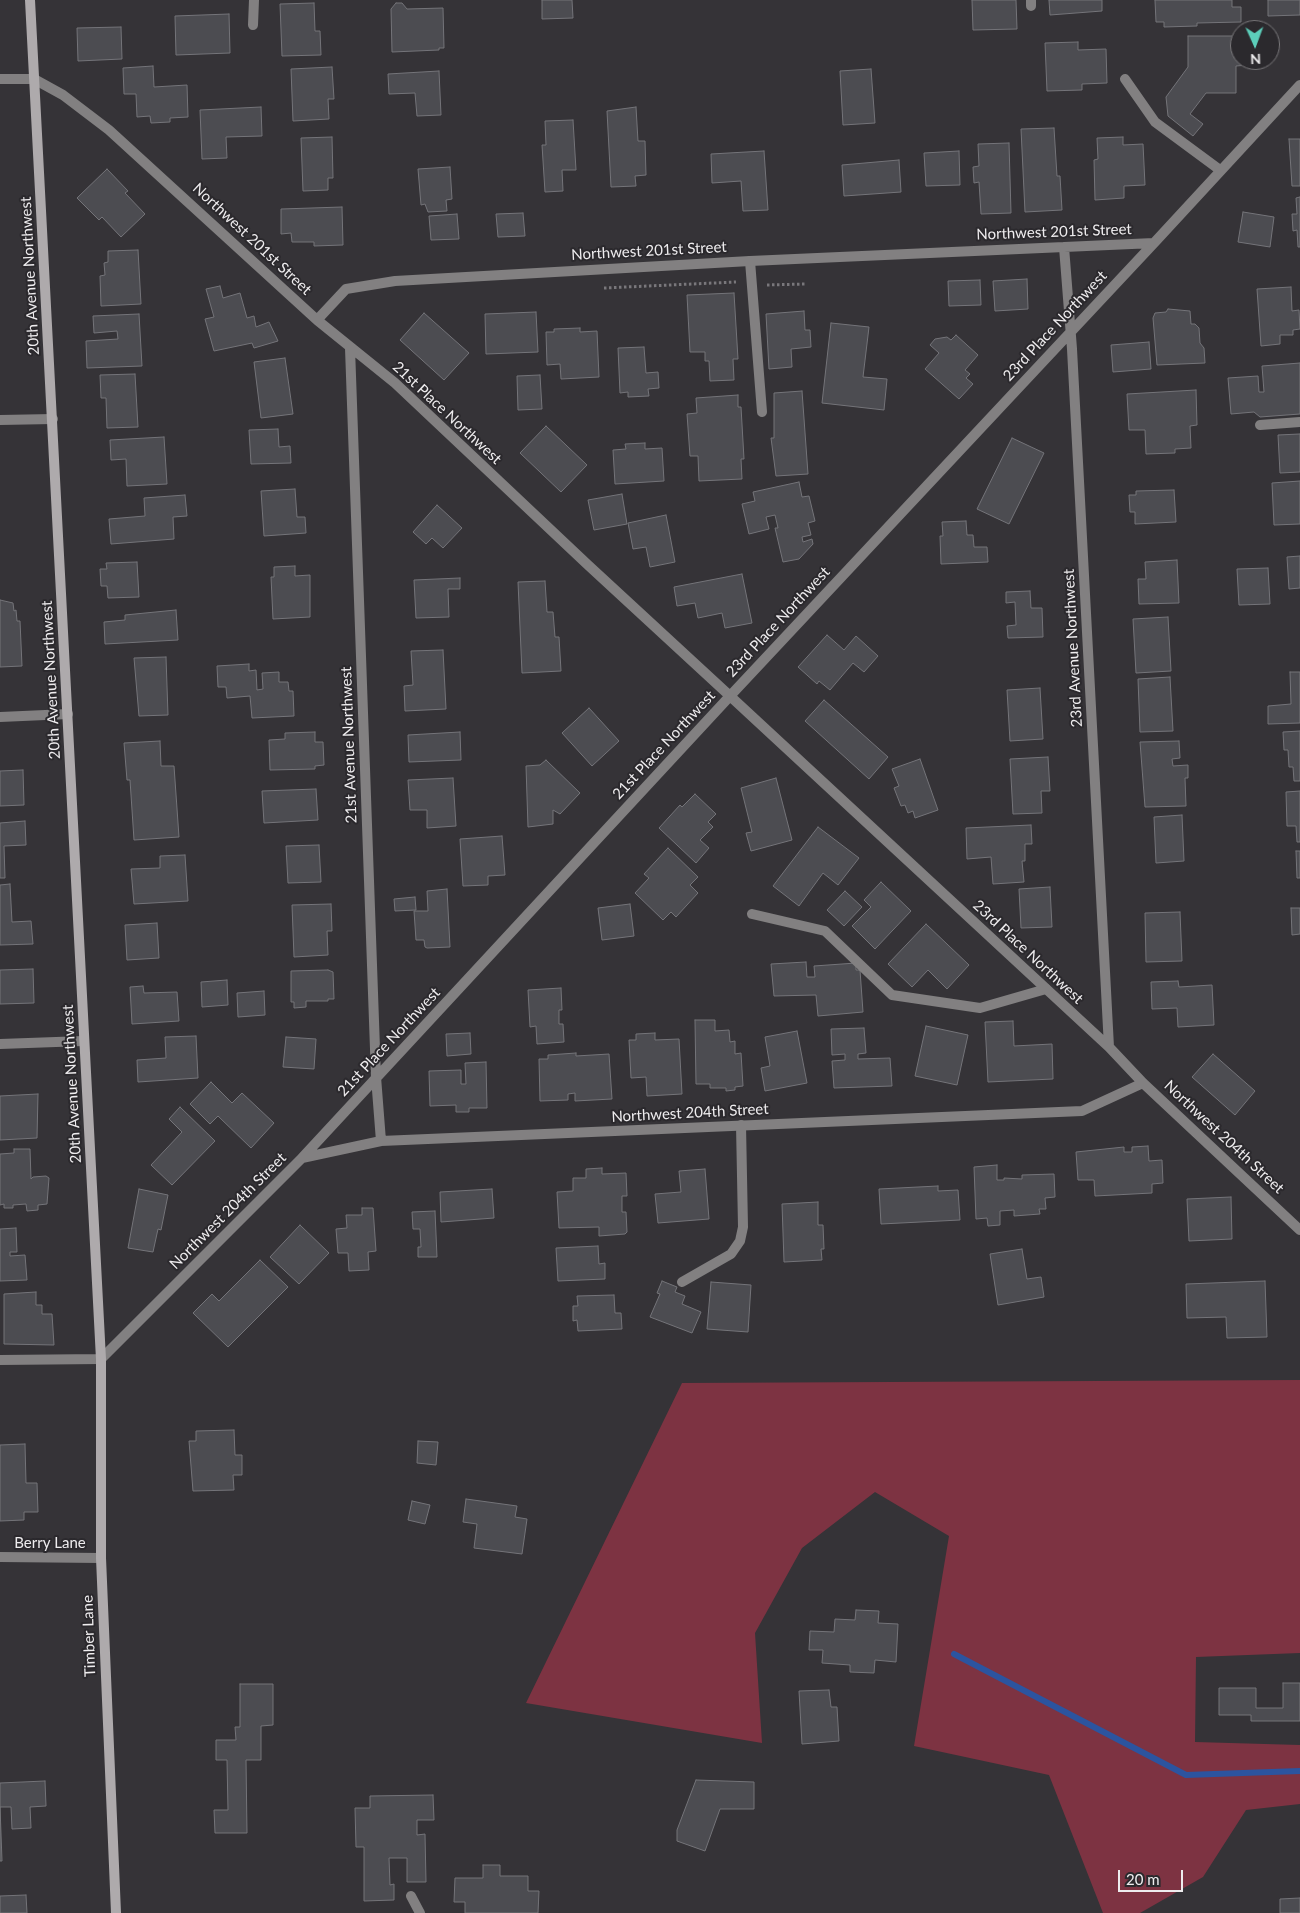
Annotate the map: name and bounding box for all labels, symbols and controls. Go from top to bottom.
north arrow [1230,20,1280,70]
text: N [1250,51,1261,68]
street label: Northwest 201st Street [189,179,315,299]
street label: 20th Avenue Northwest [17,196,43,356]
street label: Northwest 201st Street [976,220,1132,244]
street label: Northwest 201st Street [571,238,727,264]
street label: 23rd Place Northwest [999,267,1111,385]
street label: 21st Place Northwest [389,358,505,468]
street label: 23rd Place Northwest [722,563,834,681]
street label: 23rd Avenue Northwest [1060,568,1086,728]
street label: 20th Avenue Northwest [38,600,64,760]
street label: 21st Avenue Northwest [337,666,361,824]
street label: 21st Place Northwest [609,687,719,803]
street label: 23rd Place Northwest [969,896,1087,1008]
street label: 21st Place Northwest [334,984,444,1100]
street label: 20th Avenue Northwest [59,1004,85,1164]
street label: Northwest 204th Street [1160,1077,1288,1197]
street label: Northwest 204th Street [611,1100,769,1126]
street label: Northwest 204th Street [166,1149,290,1273]
street label: Berry Lane [14,1534,86,1552]
street label: Timber Lane [79,1595,99,1677]
scale bar [1120,1860,1185,1892]
text: 20 m [1126,1870,1160,1888]

